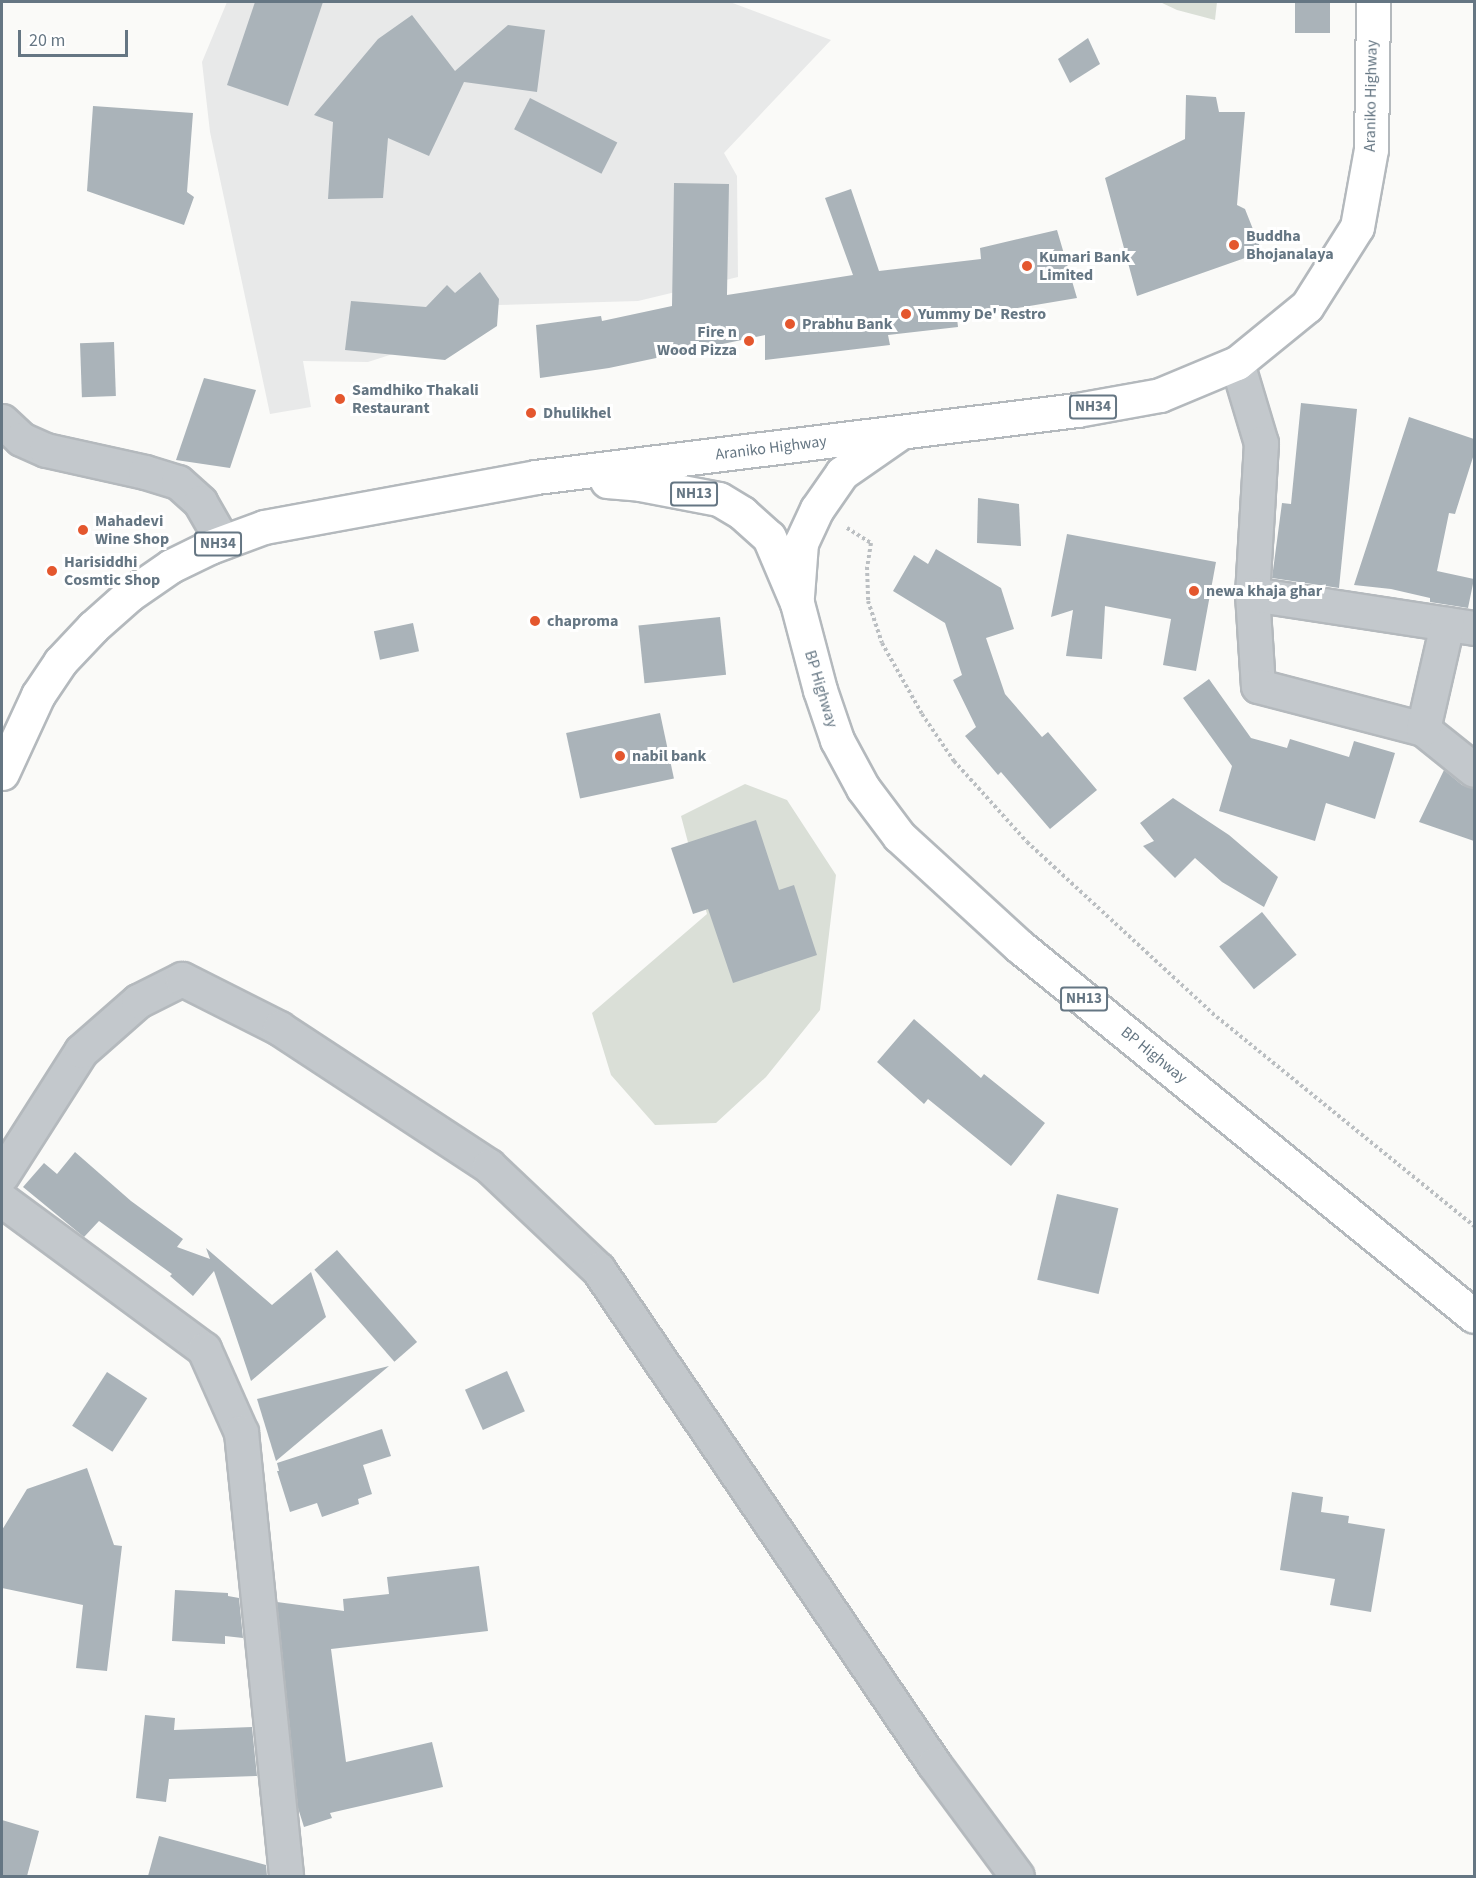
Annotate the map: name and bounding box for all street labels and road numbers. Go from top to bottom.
street label: Araniko Highway [1360,40,1382,152]
road number: NH34 [1069,395,1117,419]
street label: Araniko Highway [714,432,828,464]
road number: NH13 [670,482,718,506]
road number: NH34 [194,532,242,556]
street label: BP Highway [800,648,842,730]
road number: NH13 [1060,987,1108,1011]
street label: BP Highway [1117,1022,1191,1088]

